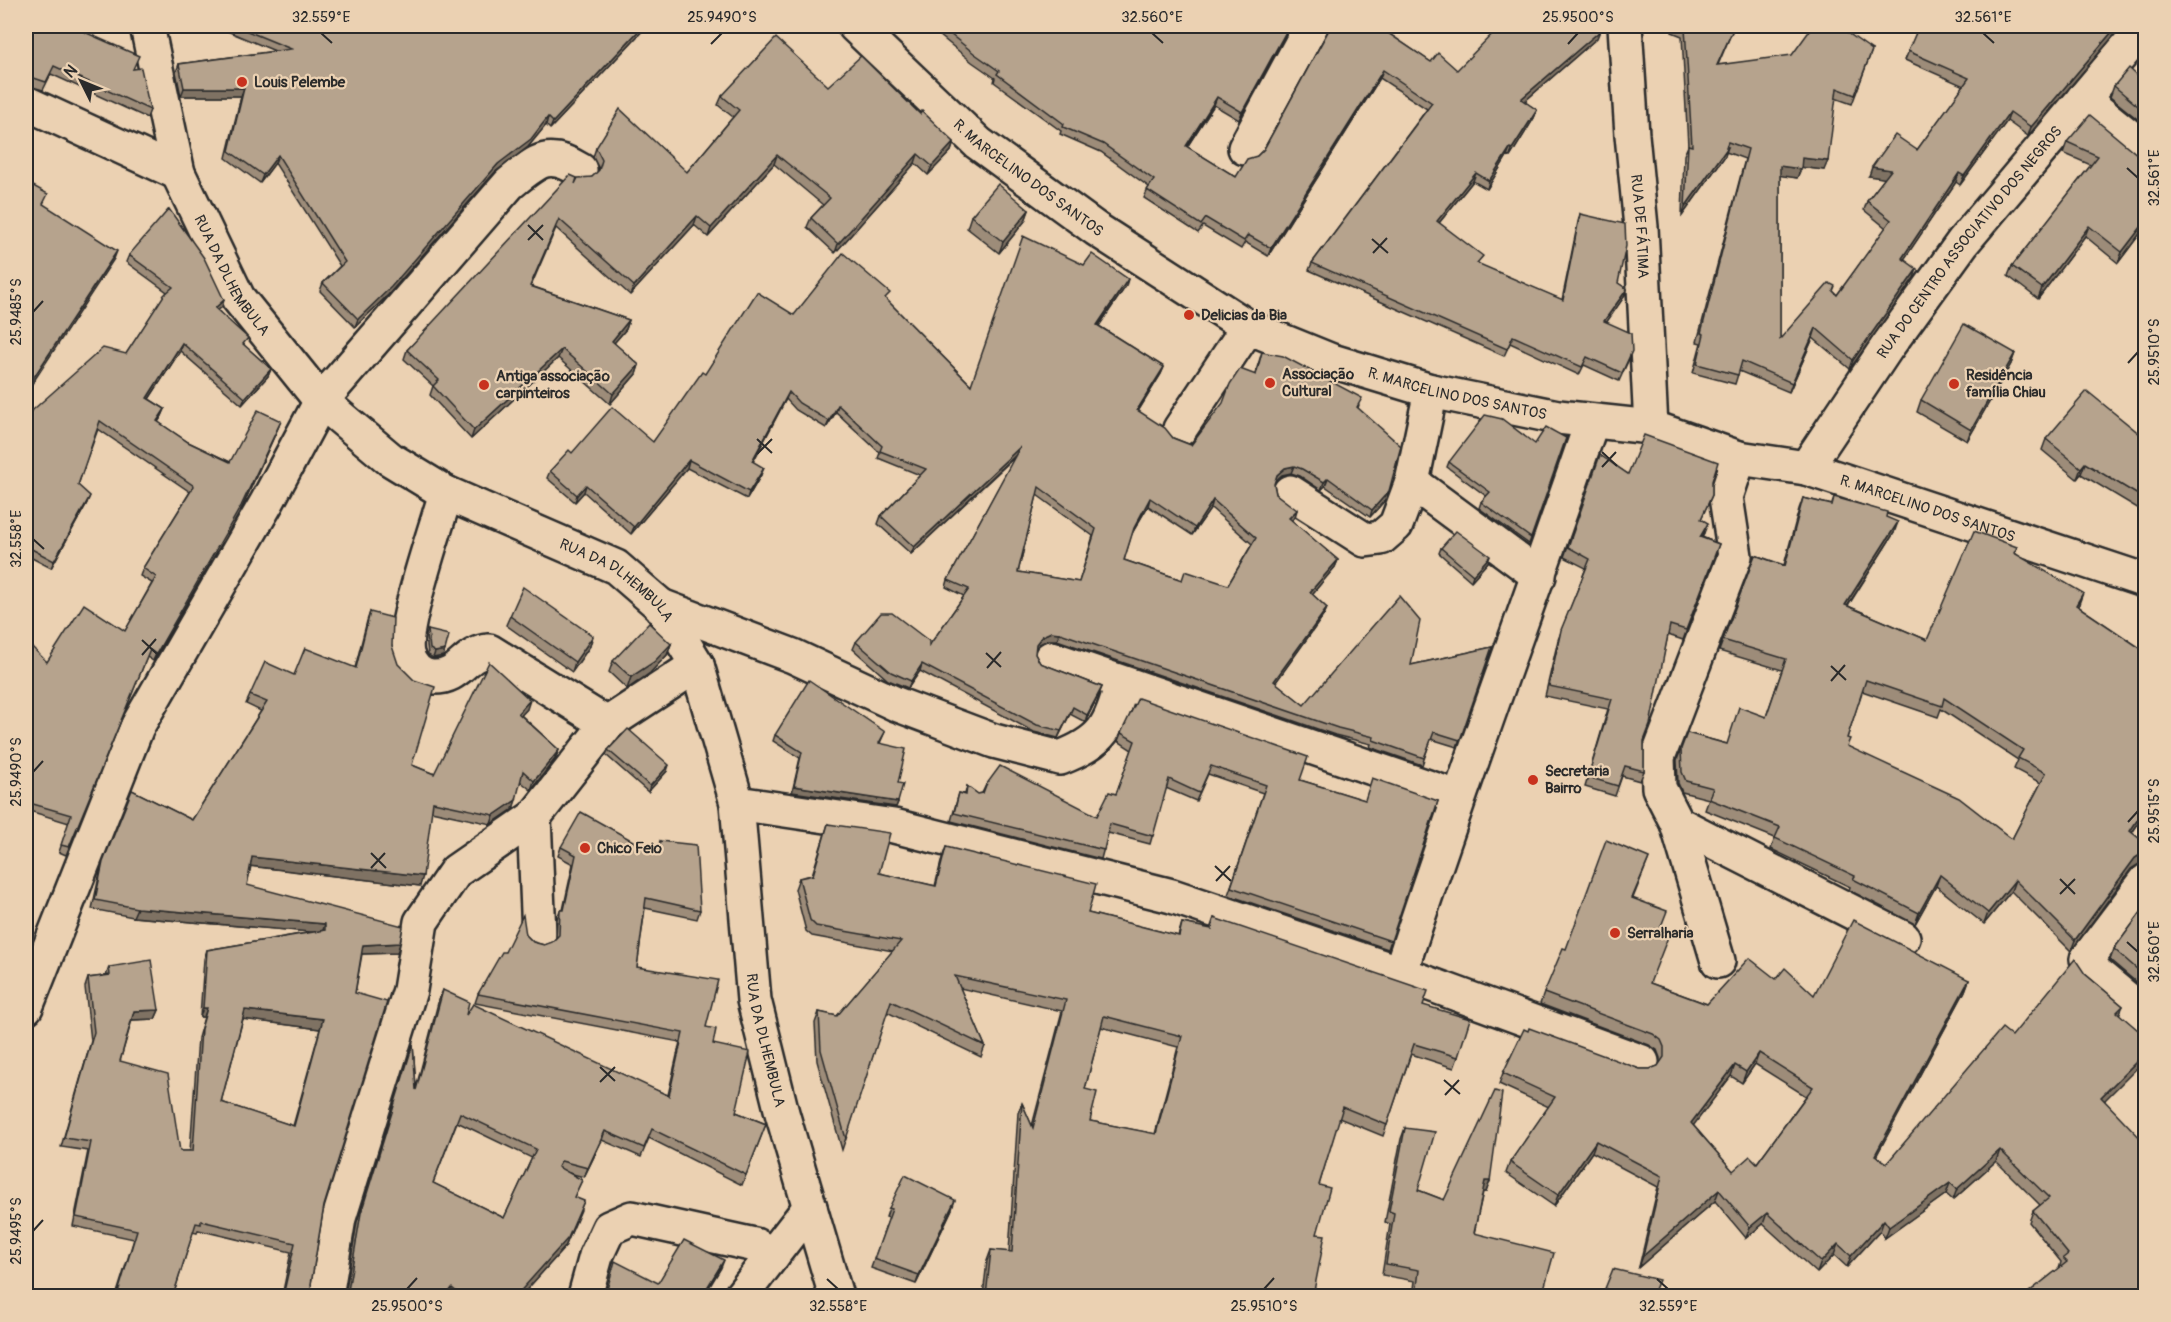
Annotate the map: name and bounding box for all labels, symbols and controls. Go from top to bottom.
text: 32.559°E [292,8,350,27]
text: 25.9490°S [687,8,757,27]
text: 32.560°E [1121,8,1183,27]
text: 25.9500°S [1542,8,1614,27]
text: 32.561°E [1954,8,2012,27]
north arrow [51,51,111,111]
text: N [60,61,82,82]
place label: Louis Pelembe [254,73,346,92]
marker: Louis Pelembe [235,75,249,89]
street label: R. MARCELINO DOS SANTOS [949,115,1107,241]
street label: RUA DO CENTRO ASSOCIATIVO DOS NEGROS [1873,122,2067,362]
text: 32.561°E [2145,149,2164,207]
street label: RUA DE FÁTIMA [1626,174,1653,279]
street label: RUA DA DLHEMBULA [189,212,274,340]
text: 25.9485°S [7,278,26,346]
place label: Delicias da Bia [1201,306,1287,325]
marker: Delicias da Bia [1182,308,1196,322]
text: 25.9510°S [2145,318,2164,386]
street label: R. MARCELINO DOS SANTOS [1366,363,1548,424]
place label: Associação Cultural [1282,365,1354,401]
place label: Residência família Chiau [1966,366,2046,402]
place label: Antiga associação carpinteiros [495,367,610,403]
marker: Associação Cultural [1263,376,1277,390]
marker: Residência família Chiau [1947,377,1961,391]
marker: Antiga associação carpinteiros [477,378,491,392]
street label: R. MARCELINO DOS SANTOS [1837,471,2017,547]
text: 32.558°E [7,510,26,568]
street label: RUA DA DLHEMBULA [556,535,677,626]
text: 25.9490°S [7,737,26,807]
place label: Secretaria Bairro [1545,762,1609,798]
marker: Secretaria Bairro [1526,773,1540,787]
text: 25.9515°S [2145,779,2164,843]
place label: Chico Feio [597,839,662,858]
marker: Chico Feio [578,841,592,855]
text: 32.560°E [2145,921,2164,983]
place label: Serralharia [1627,924,1693,943]
marker: Serralharia [1608,926,1622,940]
street label: RUA DA DLHEMBULA [742,973,789,1109]
text: 25.9495°S [7,1197,26,1265]
text: 25.9500°S [371,1297,443,1316]
text: 32.558°E [809,1297,867,1316]
text: 25.9510°S [1230,1297,1298,1316]
text: 32.559°E [1639,1297,1697,1316]

